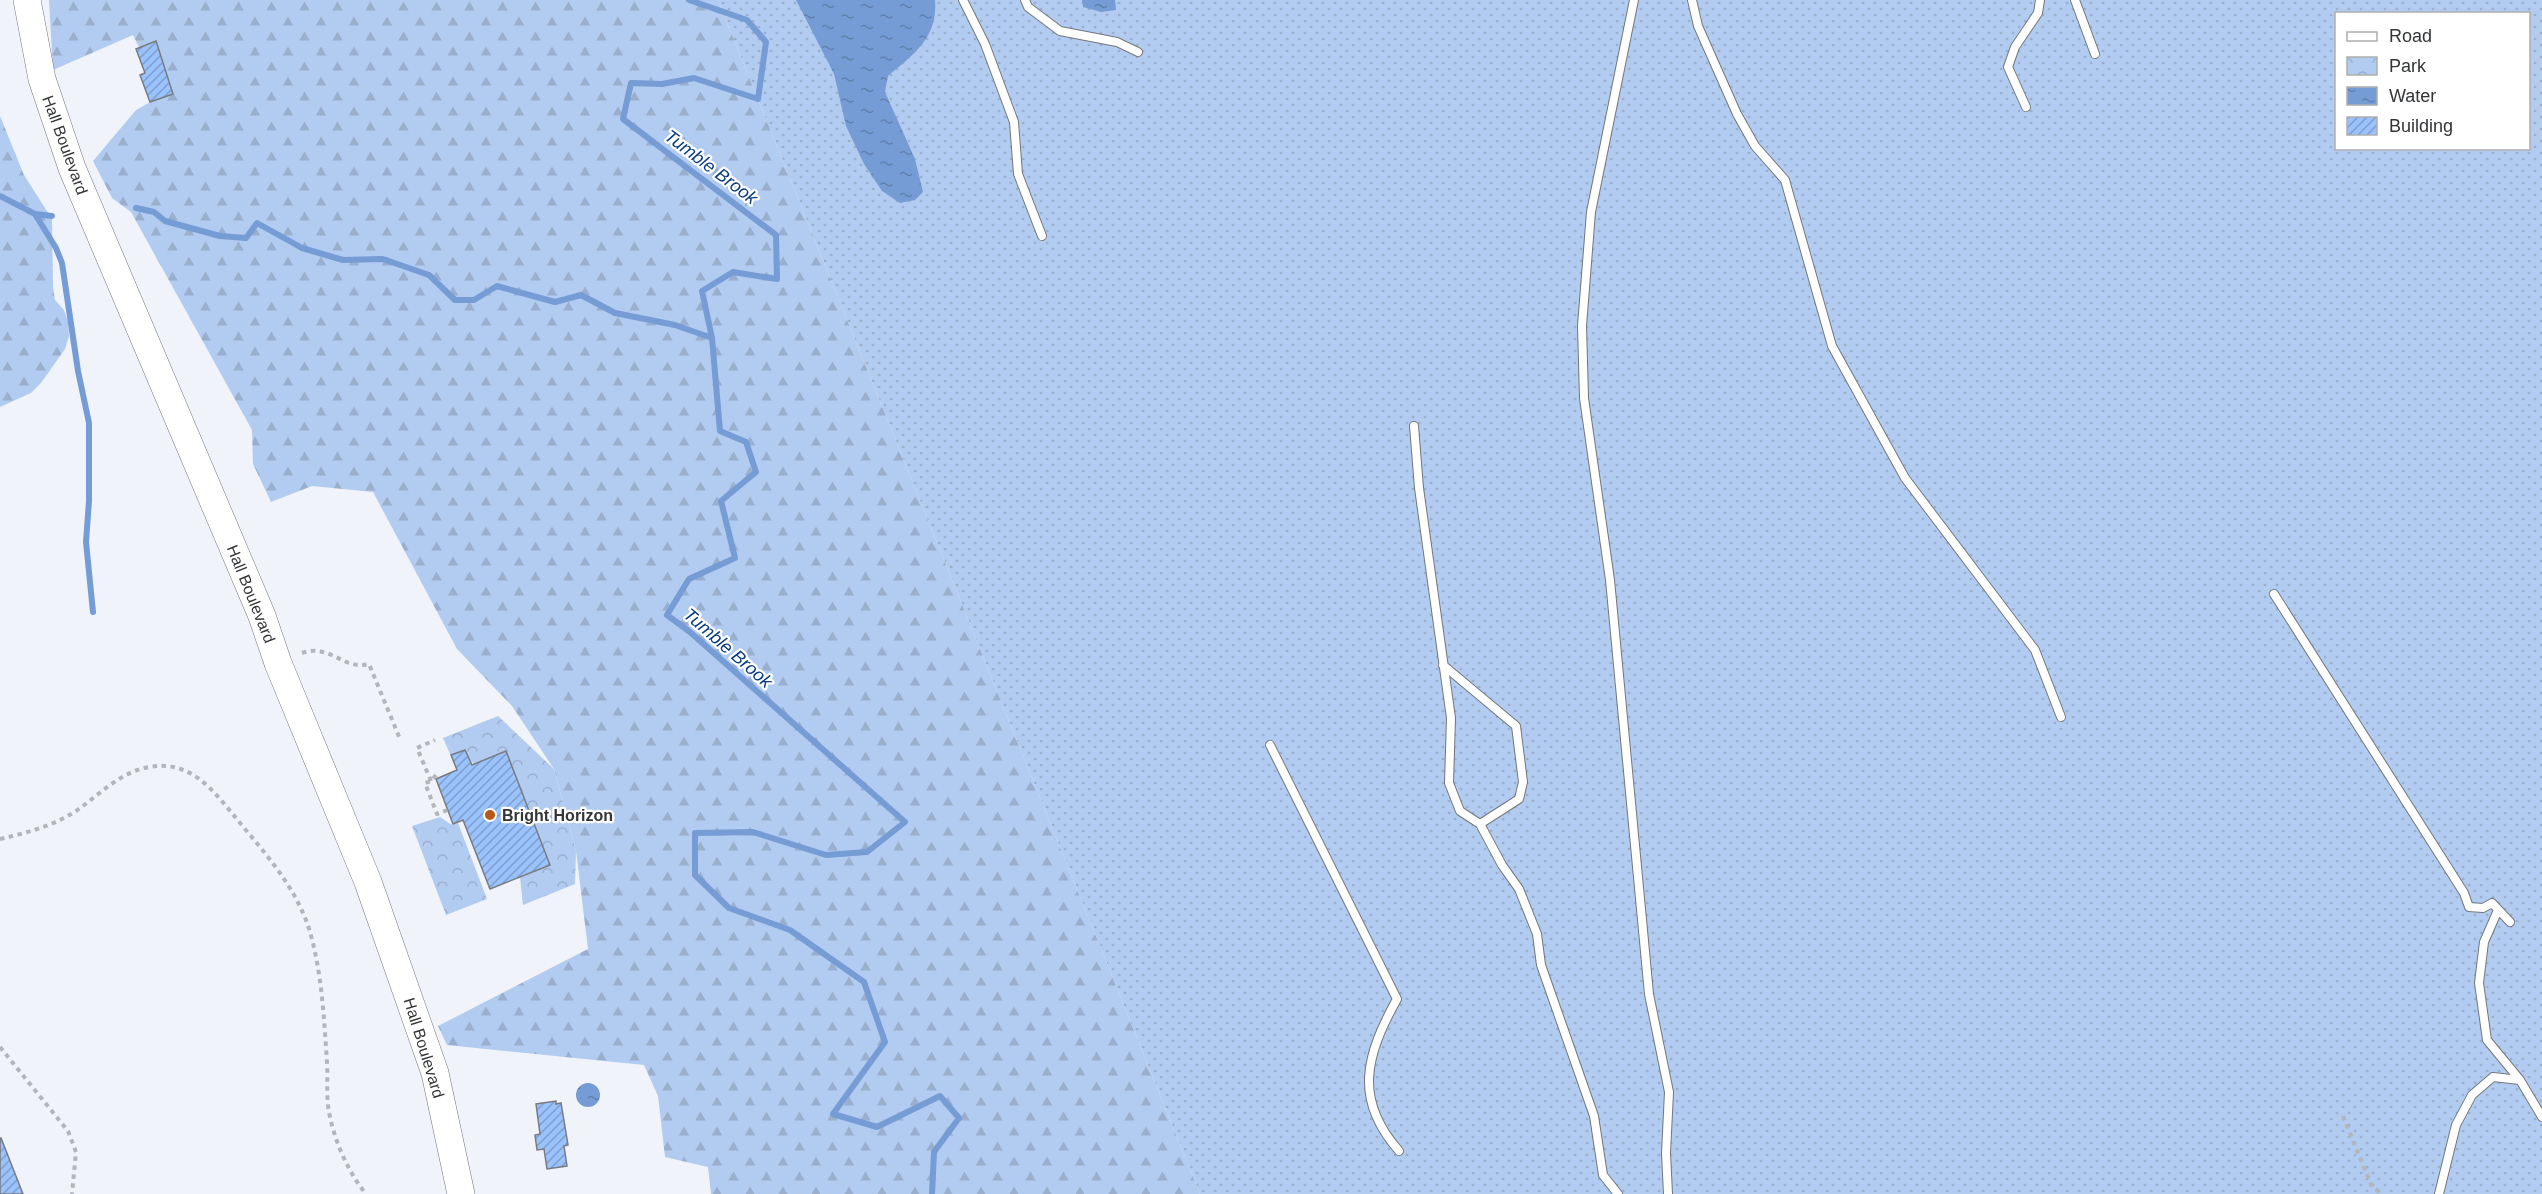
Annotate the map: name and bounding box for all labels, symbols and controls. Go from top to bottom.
legend [2335,12,2530,150]
text: Road [2389,26,2432,46]
text: Park [2389,56,2427,76]
text: Water [2389,86,2436,106]
street label: Hall Boulevard [39,93,91,197]
text: Building [2389,116,2453,136]
water label: Tumble Brook [661,126,762,209]
street label: Hall Boulevard [224,543,278,645]
water label: Tumble Brook [680,604,777,693]
place label: Bright Horizon [502,807,613,824]
marker: Bright Horizon [483,808,497,822]
street label: Hall Boulevard [401,996,447,1100]

